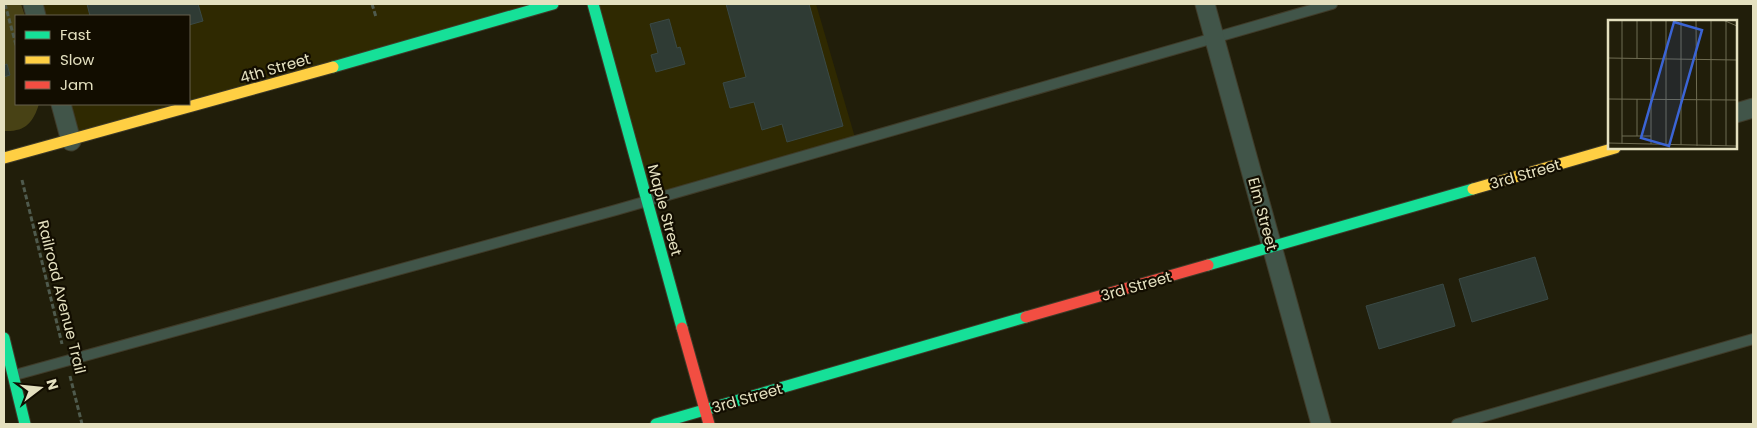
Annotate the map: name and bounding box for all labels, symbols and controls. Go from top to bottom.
legend [15,15,190,105]
inset map [1608,20,1737,149]
text: Fast [60,24,91,45]
street label: 4th Street [237,48,313,88]
text: Slow [60,49,95,70]
text: Jam [60,74,94,95]
street label: 3rd Street [1487,154,1563,194]
street label: Maple Street [643,162,687,258]
street label: Elm Street [1243,175,1283,253]
street label: Railroad Avenue Trail [33,218,91,376]
street label: 3rd Street [1098,266,1174,306]
north arrow [15,363,65,413]
text: N [41,377,64,392]
street label: 3rd Street [709,378,785,418]

